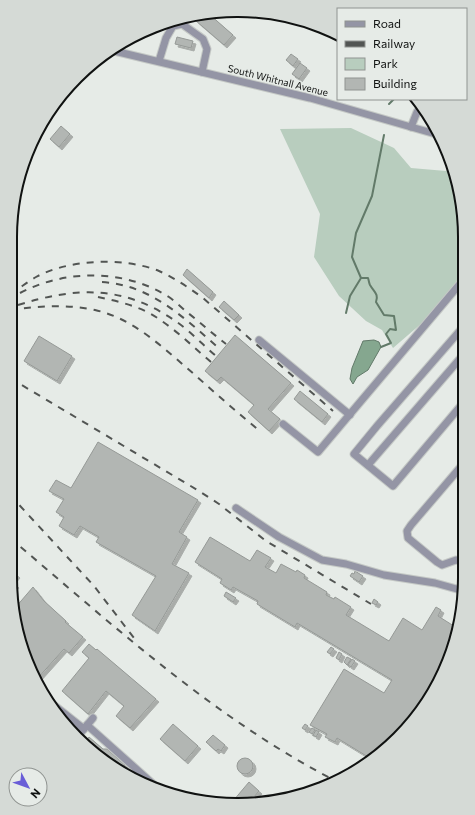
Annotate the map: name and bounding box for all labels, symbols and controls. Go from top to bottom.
legend [337,8,467,100]
text: Road [373,16,401,30]
text: Railway [373,36,415,50]
text: Park [373,56,399,70]
street label: South Whitnall Avenue [227,62,329,98]
text: Building [373,76,417,90]
north arrow [8,767,48,807]
text: N [28,787,44,801]

